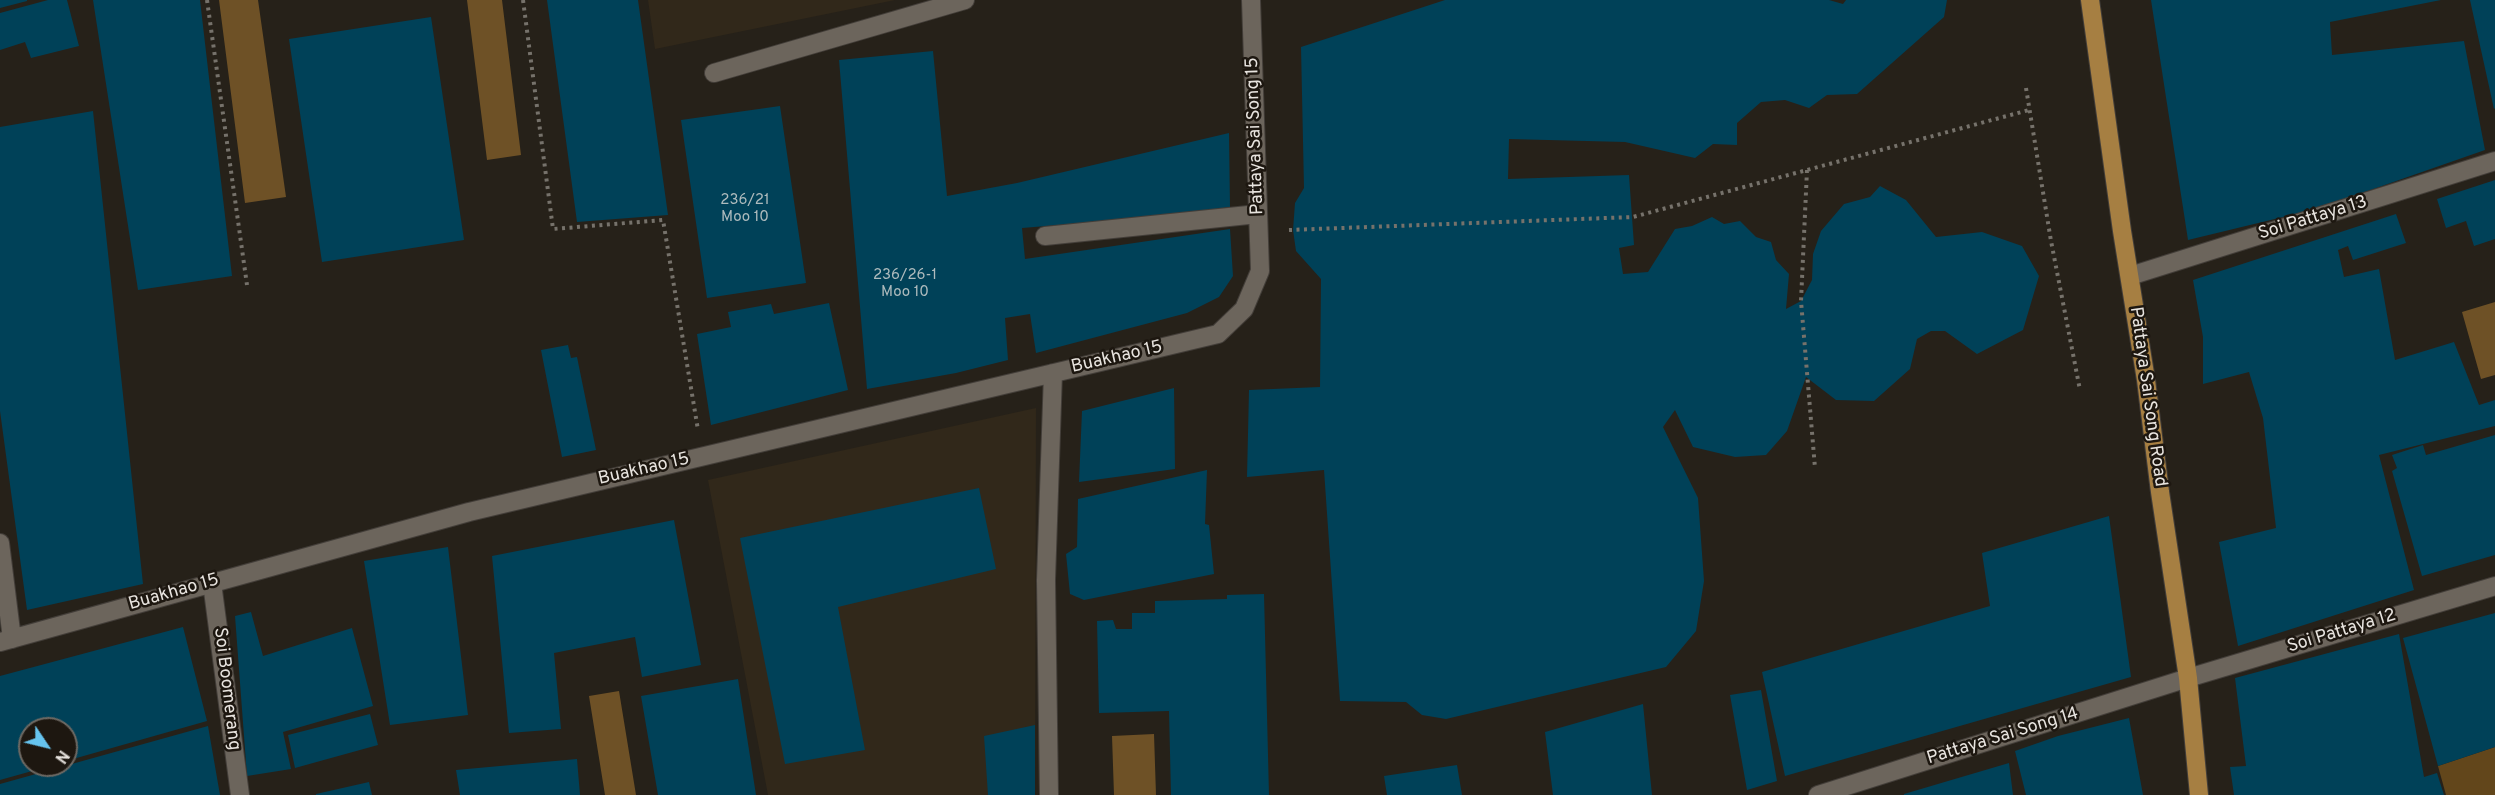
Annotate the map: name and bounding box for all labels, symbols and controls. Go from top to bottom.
street label: Pattaya Sai Song 15 [1242,57,1270,215]
house number: 236/21 Moo 10 [720,192,770,227]
street label: Soi Pattaya 13 [2256,192,2370,246]
house number: 236/26-1 Moo 10 [873,267,937,302]
street label: Pattaya Sai Song Road [2124,306,2170,488]
street label: Buakhao 15 [1069,337,1165,379]
street label: Buakhao 15 [596,449,692,491]
street label: Buakhao 15 [126,570,222,616]
street label: Soi Pattaya 12 [2285,605,2399,659]
street label: Soi Boomerang [208,626,244,752]
street label: Pattaya Sai Song 14 [1925,704,2081,770]
north arrow [18,717,78,777]
text: N [50,746,73,767]

